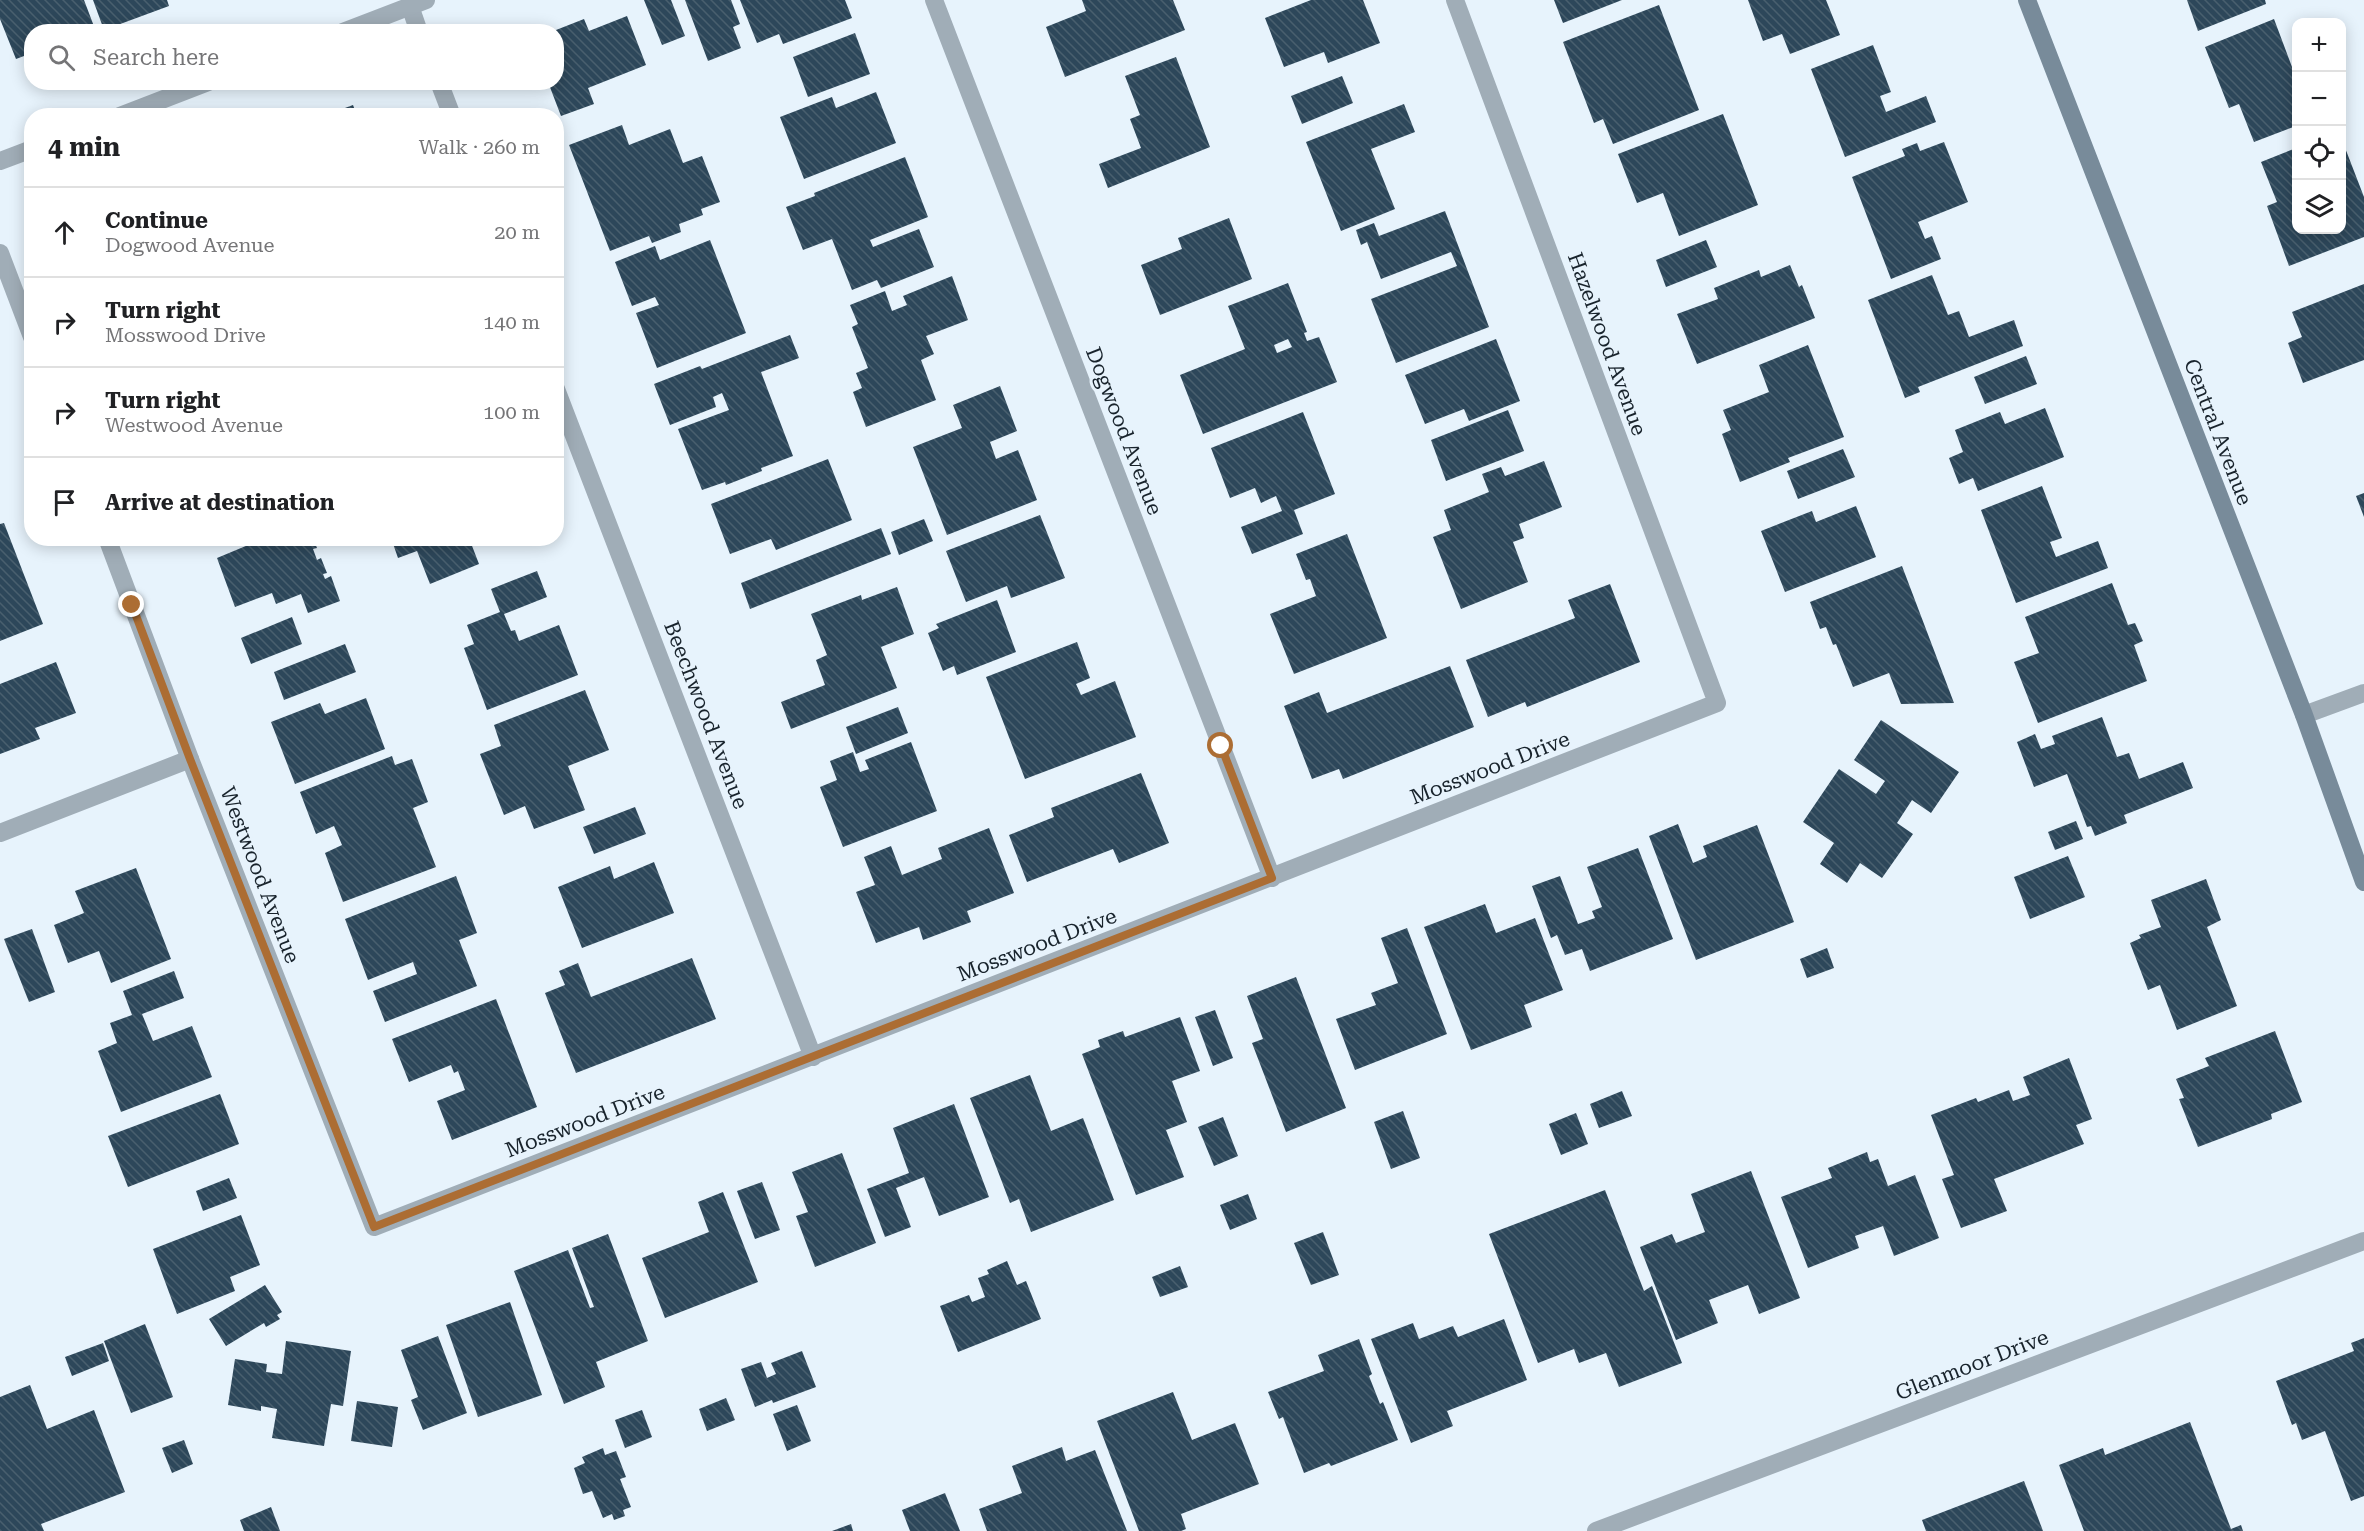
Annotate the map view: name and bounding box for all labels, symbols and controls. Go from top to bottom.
map controls [2292,18,2346,234]
button: + [2292,18,2346,72]
search box [24,24,564,90]
icon: search [45,41,78,74]
text: Search here [93,45,219,70]
button: − [2292,72,2346,126]
button: locate [2292,126,2346,180]
text: 4 min [48,132,120,162]
text: Walk · 260 m [419,135,540,159]
button: layers [2292,180,2346,234]
text: Continue [105,208,208,233]
icon: ahead [48,216,81,249]
text: 20 m [494,220,540,244]
text: Dogwood Avenue [105,233,275,257]
street label: Hazelwood Avenue [1563,249,1651,439]
text: Turn right [105,298,220,323]
icon: right [48,306,81,339]
text: 140 m [483,310,540,334]
text: Mosswood Drive [105,323,266,347]
street label: Dogwood Avenue [1081,344,1167,518]
street label: Central Avenue [2179,355,2257,509]
text: Turn right [105,388,220,413]
icon: right [48,396,81,429]
text: 100 m [483,400,540,424]
text: Westwood Avenue [105,413,283,437]
icon: arrive [48,486,81,519]
text: Arrive at destination [105,490,334,515]
route end [118,591,144,617]
street label: Beechwood Avenue [659,618,753,812]
street label: Mosswood Drive [1407,727,1573,809]
route start [1207,732,1233,758]
street label: Westwood Avenue [215,784,305,966]
street label: Mosswood Drive [954,904,1120,986]
street label: Mosswood Drive [502,1080,668,1162]
street label: Glenmoor Drive [1892,1325,2052,1405]

